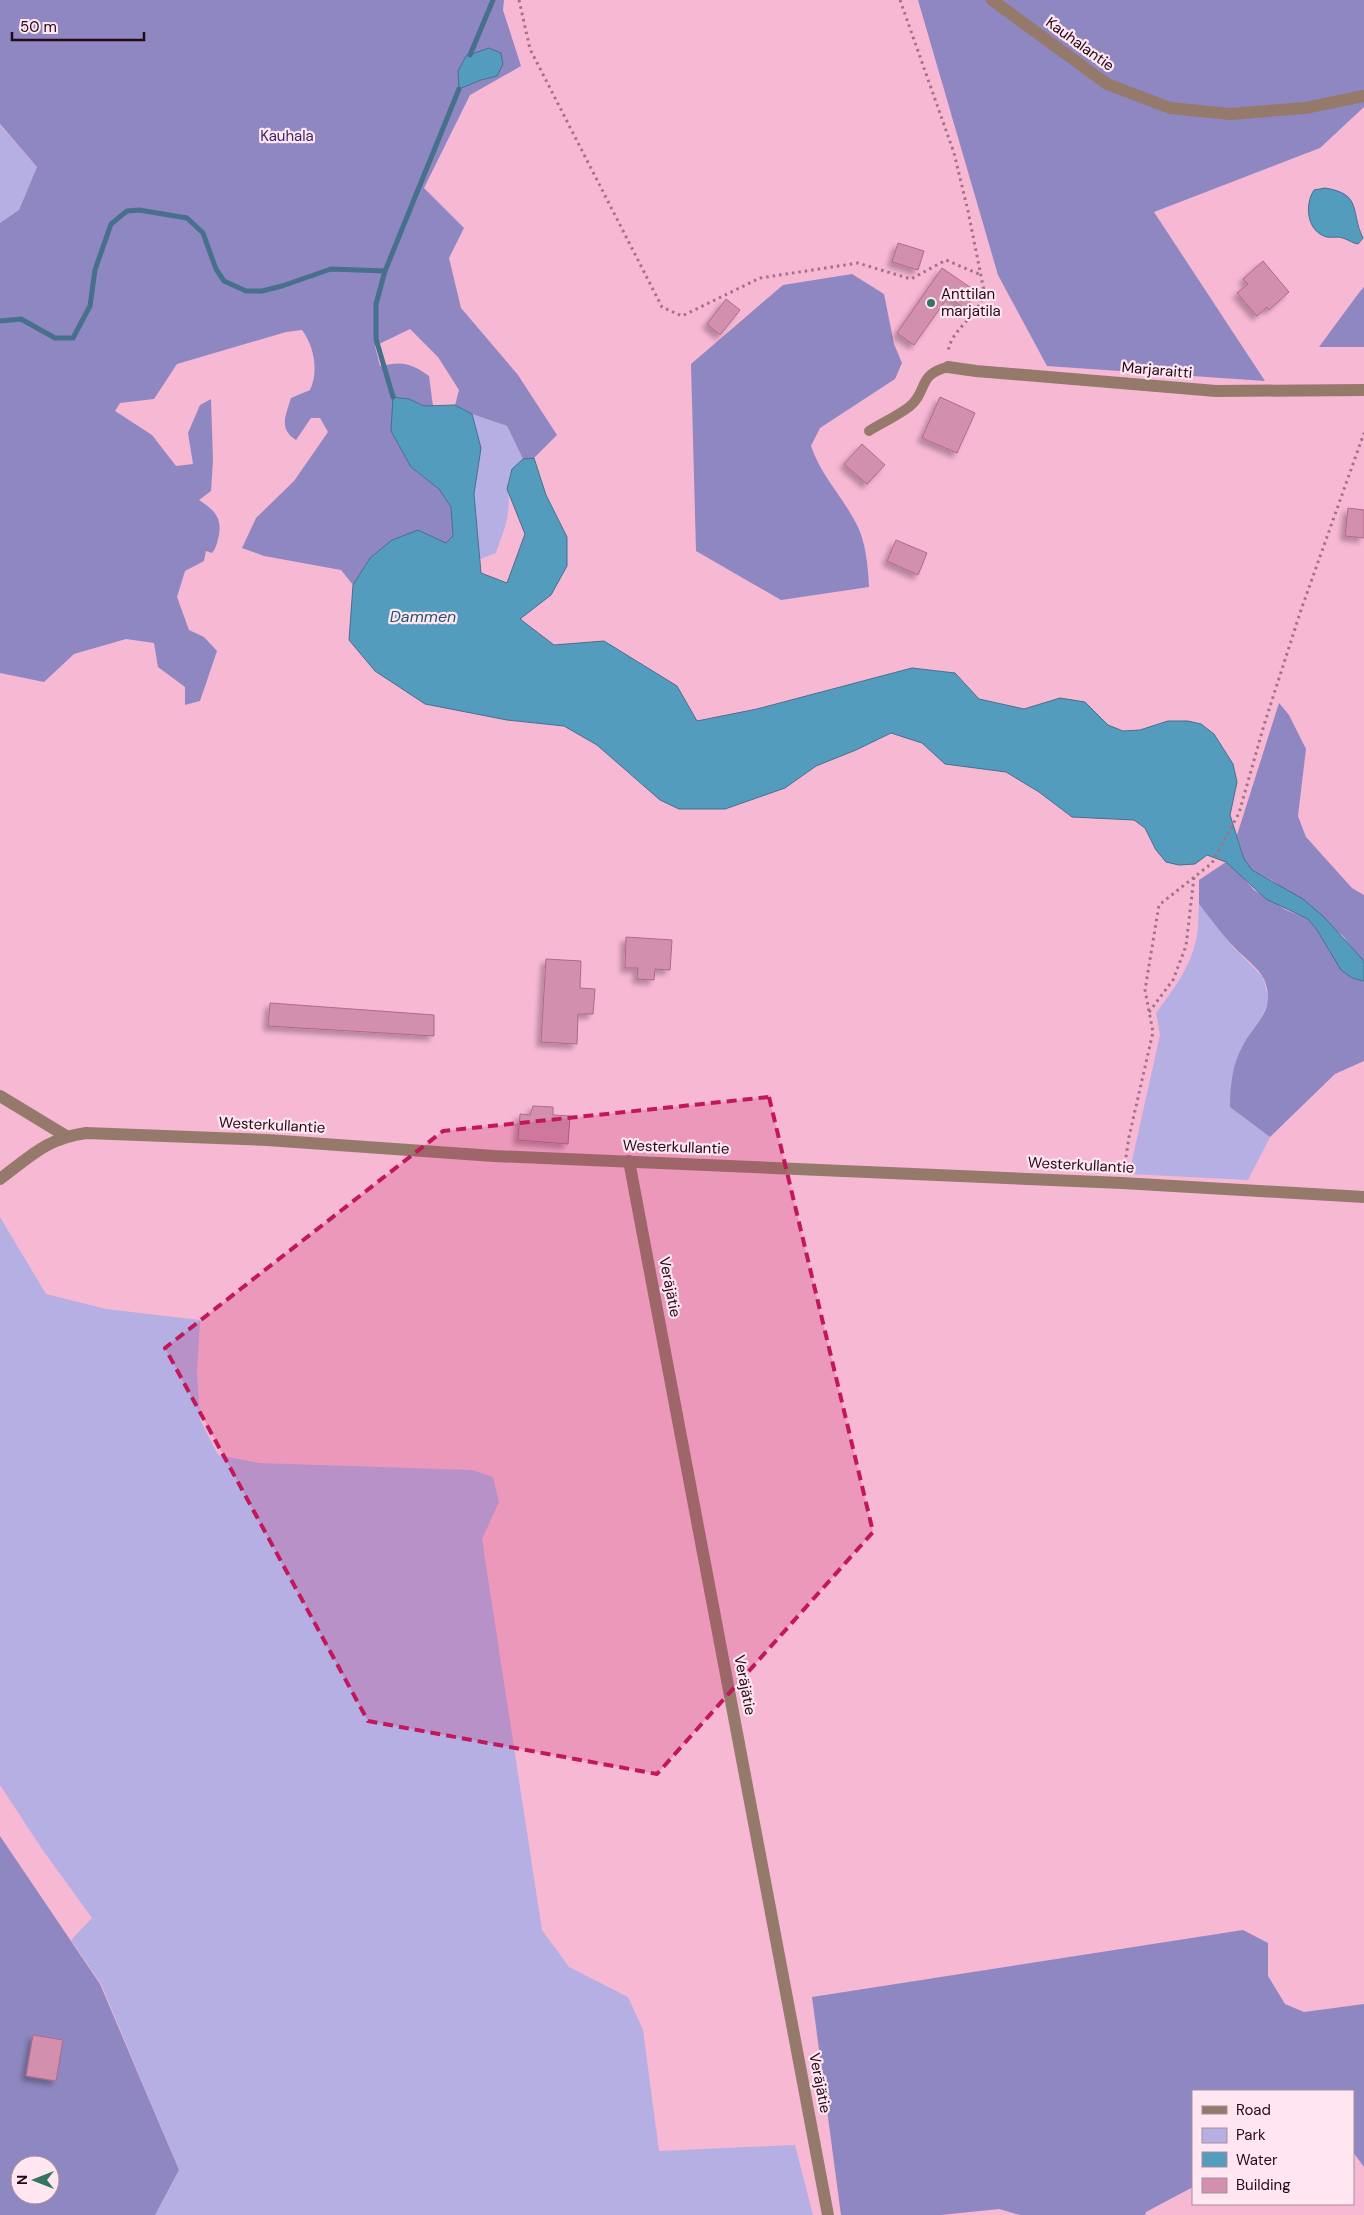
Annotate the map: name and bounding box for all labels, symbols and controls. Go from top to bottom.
scale bar [12,10,145,42]
street label: Kauhalantie [1042,12,1118,76]
text: 50 m [20,17,57,37]
park label: Kauhala [260,126,314,146]
place label: Anttilan marjatila [941,284,1001,321]
marker: Anttilan marjatila [925,297,937,309]
street label: Marjaraitti [1121,357,1193,383]
water label: Dammen [390,606,456,627]
street label: Westerkullantie [218,1112,326,1138]
street label: Westerkullantie [622,1135,730,1159]
street label: Westerkullantie [1027,1152,1135,1178]
street label: Veräjätie [654,1255,686,1319]
street label: Veräjätie [729,1653,761,1717]
street label: Veräjätie [804,2051,836,2115]
legend [1192,2090,1354,2205]
text: Road [1236,2100,1271,2120]
text: Park [1236,2125,1266,2145]
text: Water [1236,2150,1278,2170]
north arrow [10,2155,60,2205]
text: N [13,2175,31,2185]
text: Building [1236,2175,1291,2195]

